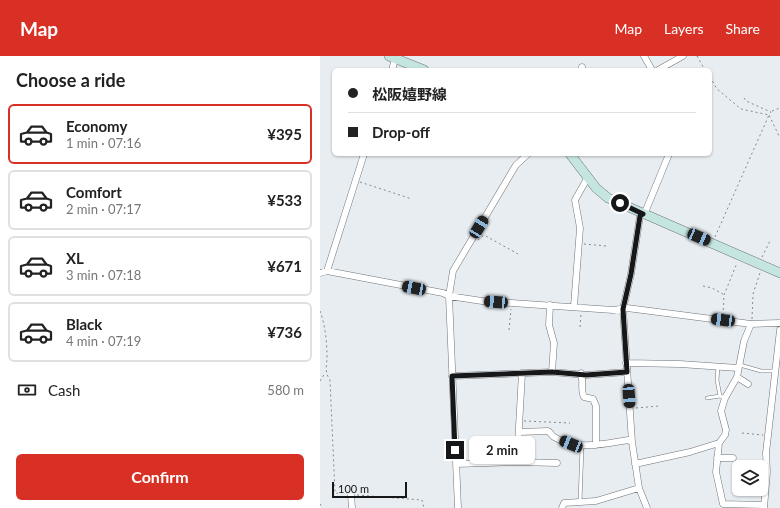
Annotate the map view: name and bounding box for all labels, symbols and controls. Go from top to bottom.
text: Map [20,17,58,40]
text: Map [614,20,642,37]
text: Layers [664,20,704,37]
text: Share [726,20,760,37]
text: Choose a ride [16,69,125,91]
text: 松阪嬉野線 [372,85,447,103]
icon: car [18,116,54,152]
text: Economy [66,117,127,135]
text: Drop-off [372,123,430,141]
text: ¥395 [267,125,302,143]
text: 1 min · 07:16 [66,135,141,151]
icon: car [18,182,54,218]
text: Comfort [66,183,122,201]
text: ¥533 [267,191,302,209]
route start [611,194,629,212]
text: 2 min · 07:17 [66,201,141,217]
car [468,214,490,240]
car [686,227,712,247]
icon: car [18,248,54,284]
text: XL [66,249,84,267]
text: ¥671 [267,257,302,275]
text: 3 min · 07:18 [66,267,141,283]
car [401,280,427,296]
car [484,295,508,309]
car [710,313,736,327]
icon: car [18,314,54,350]
text: Black [66,315,102,333]
text: ¥736 [267,323,302,341]
text: 4 min · 07:19 [66,333,141,349]
icon: cash [16,379,38,401]
text: Cash [48,381,80,399]
text: 580 m [267,382,304,398]
car [622,384,636,408]
car [558,434,584,454]
callout: 2 min [469,436,535,464]
route end [446,441,464,459]
text: 2 min [486,442,518,458]
button: Confirm [16,454,304,500]
map controls [732,460,768,496]
button: layers [732,460,768,496]
scale bar [332,480,407,499]
text: 100 m [338,482,369,495]

